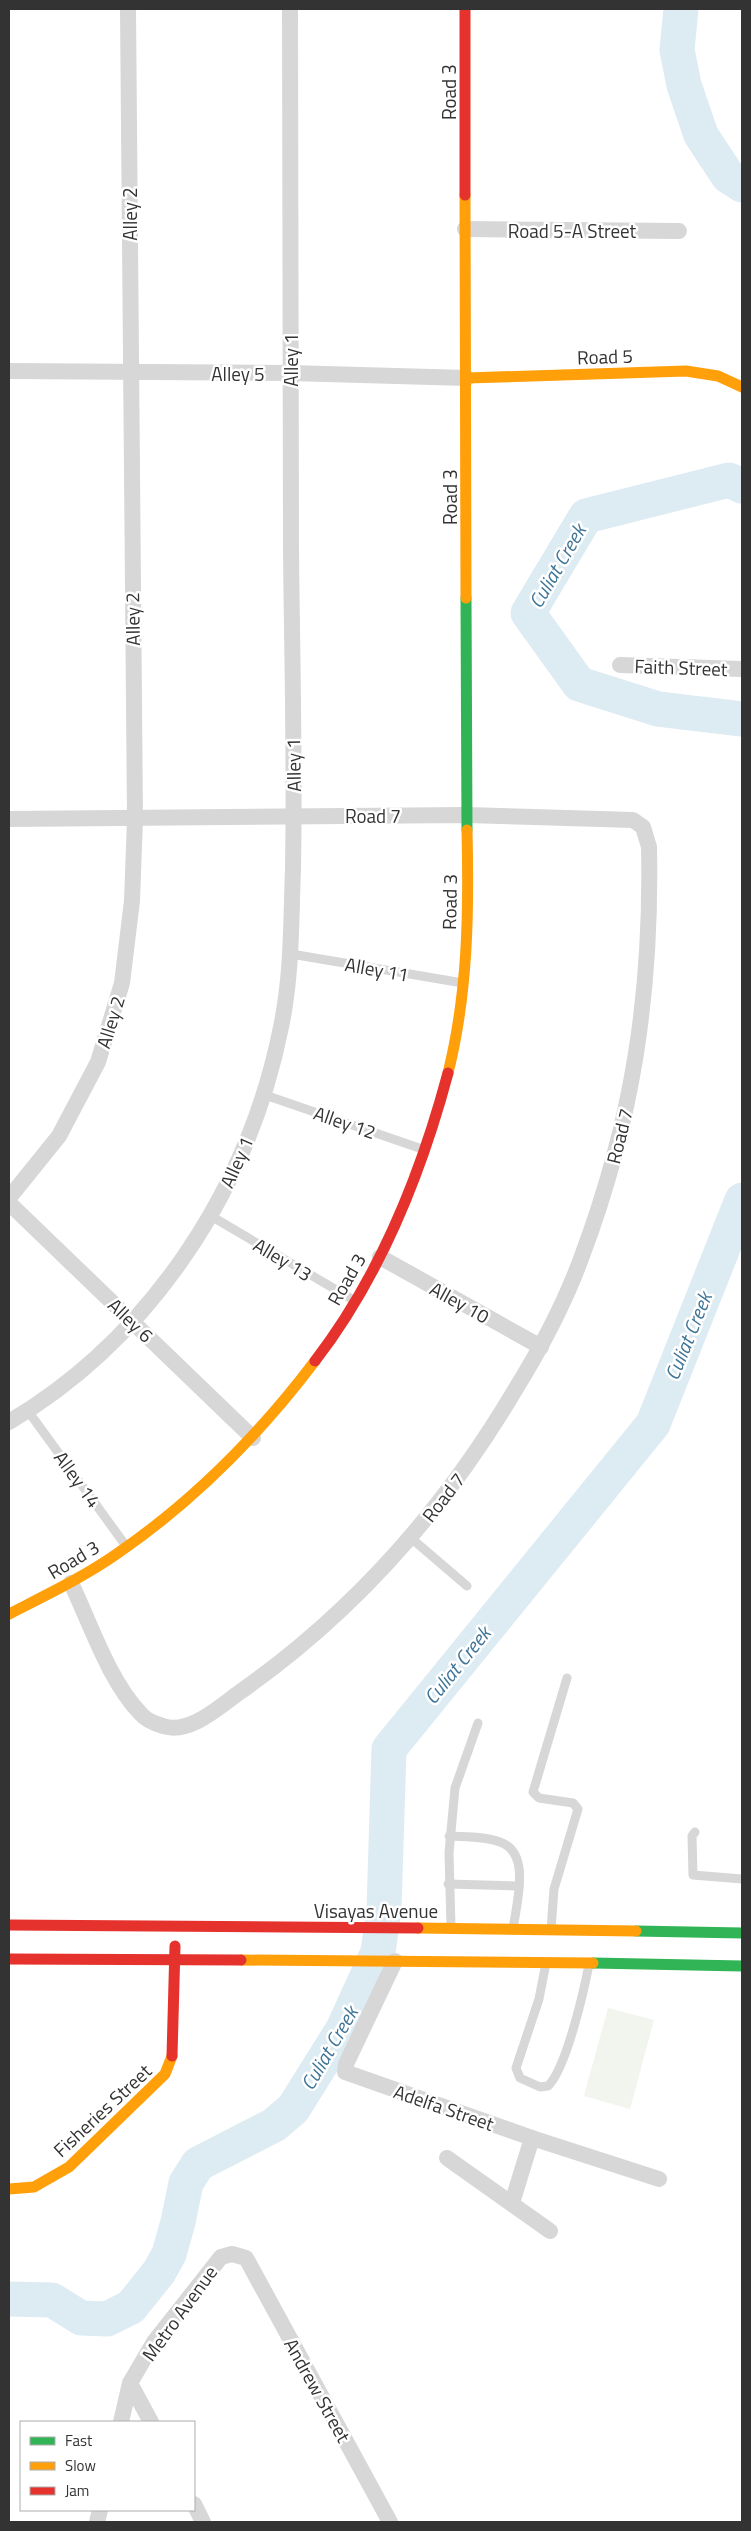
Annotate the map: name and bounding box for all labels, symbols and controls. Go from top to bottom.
street label: Road 3 [434,64,463,120]
street label: Alley 2 [115,187,144,241]
street label: Road 5-A Street [508,216,637,245]
street label: Alley 1 [276,333,305,387]
street label: Road 5 [577,341,633,371]
street label: Alley 5 [211,359,265,388]
street label: Road 3 [435,469,464,525]
water label: Culiat Creek [520,516,595,614]
street label: Alley 2 [117,592,147,646]
street label: Faith Street [634,651,728,683]
street label: Alley 1 [278,738,308,792]
street label: Road 7 [345,801,401,830]
street label: Road 3 [434,874,464,930]
street label: Alley 11 [343,949,411,989]
street label: Alley 2 [88,992,132,1052]
street label: Alley 12 [310,1098,380,1146]
street label: Road 7 [598,1105,640,1167]
street label: Alley 1 [212,1132,260,1192]
street label: Alley 13 [248,1230,318,1288]
street label: Road 3 [319,1248,373,1310]
street label: Alley 10 [425,1274,495,1330]
water label: Culiat Creek [656,1285,720,1385]
street label: Alley 6 [102,1291,160,1349]
street label: Alley 14 [47,1445,109,1513]
street label: Road 7 [414,1466,472,1528]
street label: Road 3 [42,1532,104,1586]
water label: Culiat Creek [416,1618,499,1711]
street label: Visayas Avenue [314,1896,438,1925]
water label: Culiat Creek [292,1998,367,2096]
street label: Fisheries Street [46,2057,158,2163]
street label: Adelfa Street [390,2076,498,2138]
street label: Metro Avenue [134,2259,224,2367]
street label: Andrew Street [277,2333,359,2448]
legend [20,2421,195,2511]
text: Fast [65,2429,93,2452]
text: Slow [65,2454,96,2477]
text: Jam [65,2479,89,2502]

